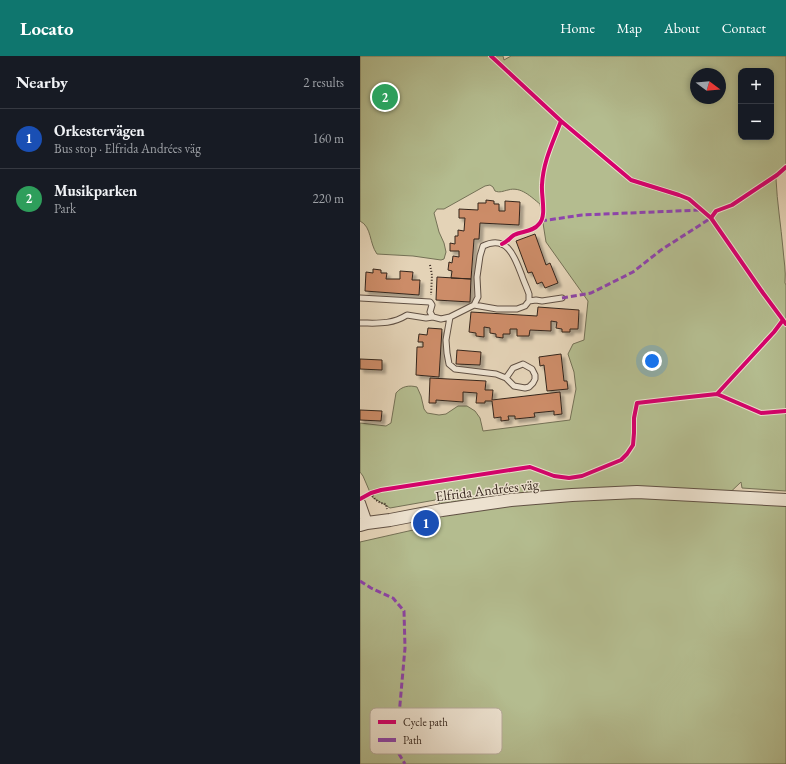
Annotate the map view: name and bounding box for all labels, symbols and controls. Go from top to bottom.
text: Locato [20,16,74,41]
text: Home [560,19,595,37]
text: Map [617,19,642,37]
text: About [664,19,700,37]
text: Contact [722,19,766,37]
north arrow [690,68,726,104]
map controls [738,68,774,140]
button: + [738,68,774,104]
text: Nearby [16,71,68,93]
text: 2 results [303,74,344,91]
pin: 2 [372,82,398,112]
button: − [738,104,774,140]
text: Orkestervägen [54,121,145,140]
text: 1 [26,130,32,147]
text: 160 m [313,130,344,147]
text: Bus stop · Elfrida Andrées väg [54,140,201,157]
text: Musikparken [54,181,137,200]
text: 2 [26,190,32,207]
text: 220 m [313,190,344,207]
text: Park [54,200,76,217]
your location [642,351,662,371]
street label: Elfrida Andrées väg [434,475,541,505]
pin: 1 [413,508,439,538]
legend [370,708,502,754]
text: Cycle path [403,715,448,729]
text: Path [403,733,422,747]

